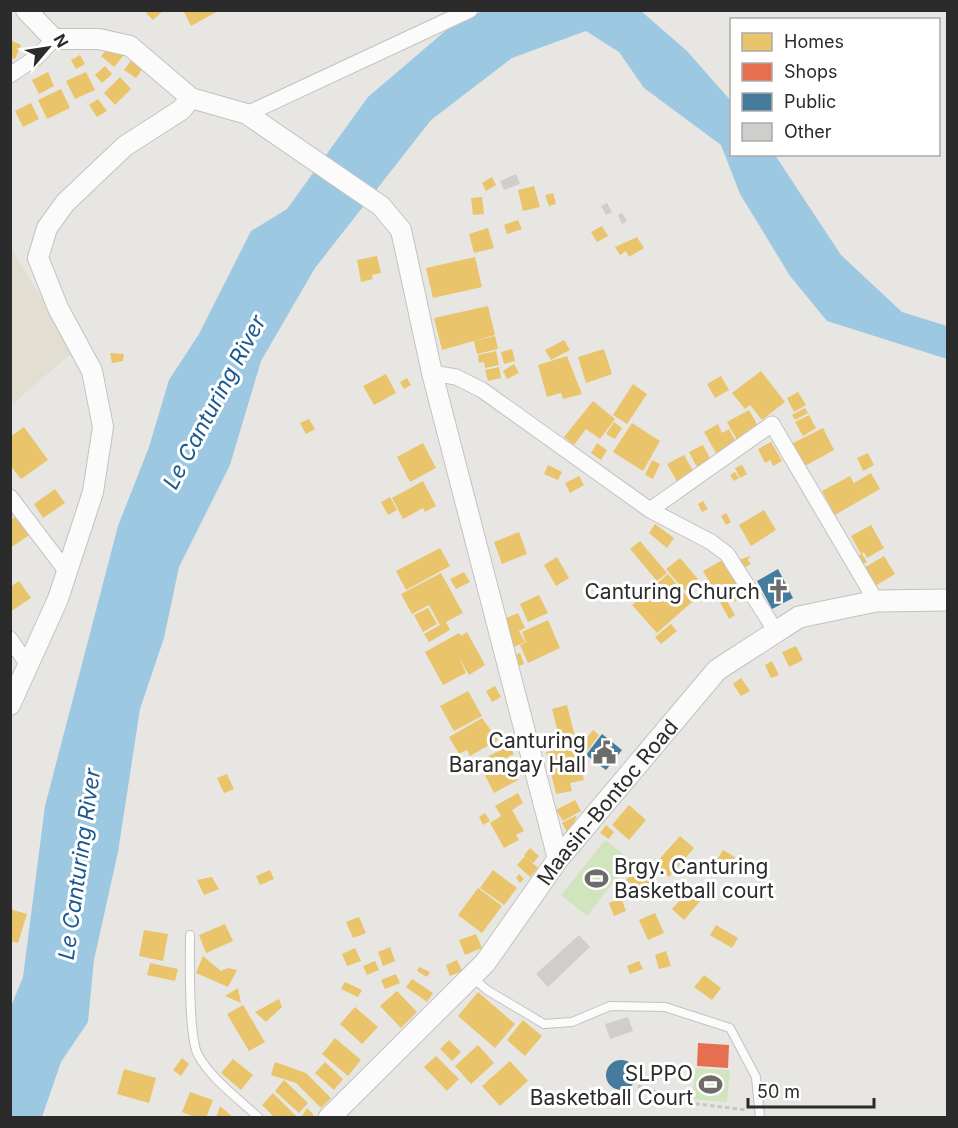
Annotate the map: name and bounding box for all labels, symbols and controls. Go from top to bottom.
north arrow [18,18,78,78]
legend [730,18,940,156]
text: N [49,31,73,51]
text: Homes [784,31,844,52]
text: Shops [784,61,838,82]
text: Public [784,91,836,112]
text: Other [784,121,832,142]
water label: Le Canturing River [157,310,271,493]
church icon: Canturing Church [765,578,791,604]
place label: Canturing Church [585,579,760,604]
street label: Maasin-Bontoc Road [531,714,683,890]
place label: Canturing Barangay Hall [449,728,586,777]
public building icon: Canturing Barangay Hall [591,739,617,765]
water label: Le Canturing River [53,766,105,961]
place label: Brgy. Canturing Basketball court [614,854,774,903]
sports icon: Brgy. Canturing Basketball court [583,865,609,891]
place label: SLPPO Basketball Court [530,1061,693,1110]
scale bar [748,1071,874,1109]
sports icon: SLPPO Basketball Court [698,1072,724,1098]
text: 50 m [757,1081,800,1102]

